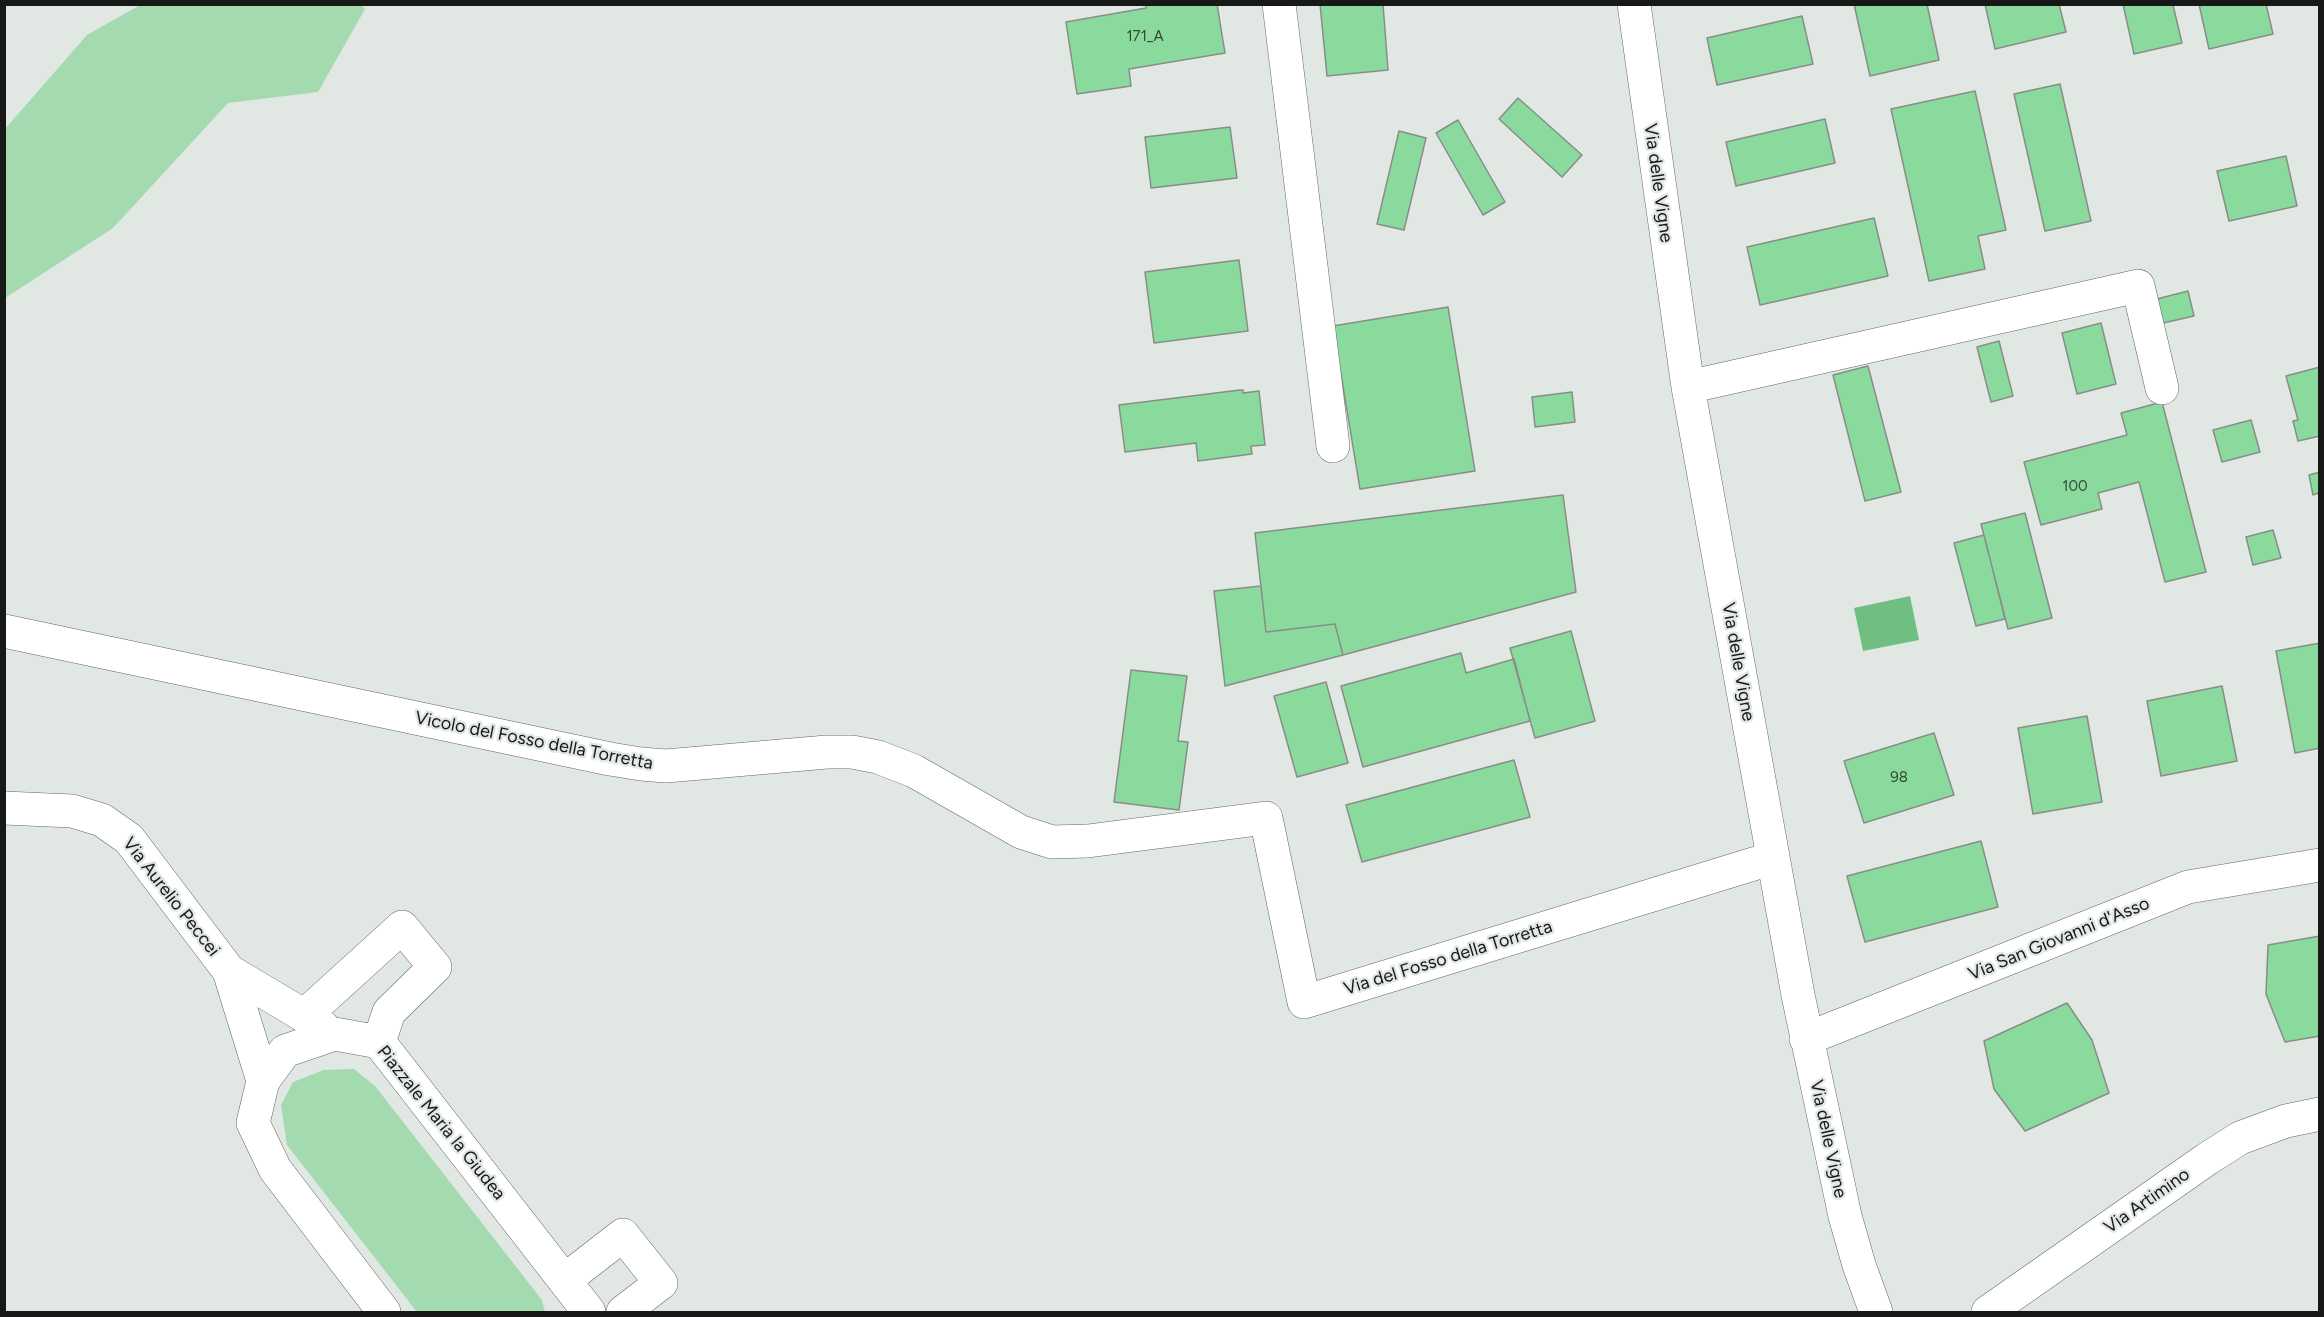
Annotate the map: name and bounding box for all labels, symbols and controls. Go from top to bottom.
house number: 171_A [1126,28,1164,46]
street label: Via delle Vigne [1639,122,1677,244]
house number: 100 [2062,478,2088,496]
street label: Via delle Vigne [1717,601,1759,723]
street label: Vicolo del Fosso della Torretta [413,707,655,775]
house number: 98 [1890,769,1908,787]
street label: Via Aurelio Peccei [118,833,224,961]
street label: Via San Giovanni d'Asso [1965,893,2153,985]
street label: Via del Fosso della Torretta [1341,916,1555,1000]
street label: Piazzale Maria la Giudea [372,1042,510,1204]
street label: Via delle Vigne [1805,1078,1851,1200]
street label: Via Artimino [2100,1164,2194,1238]

